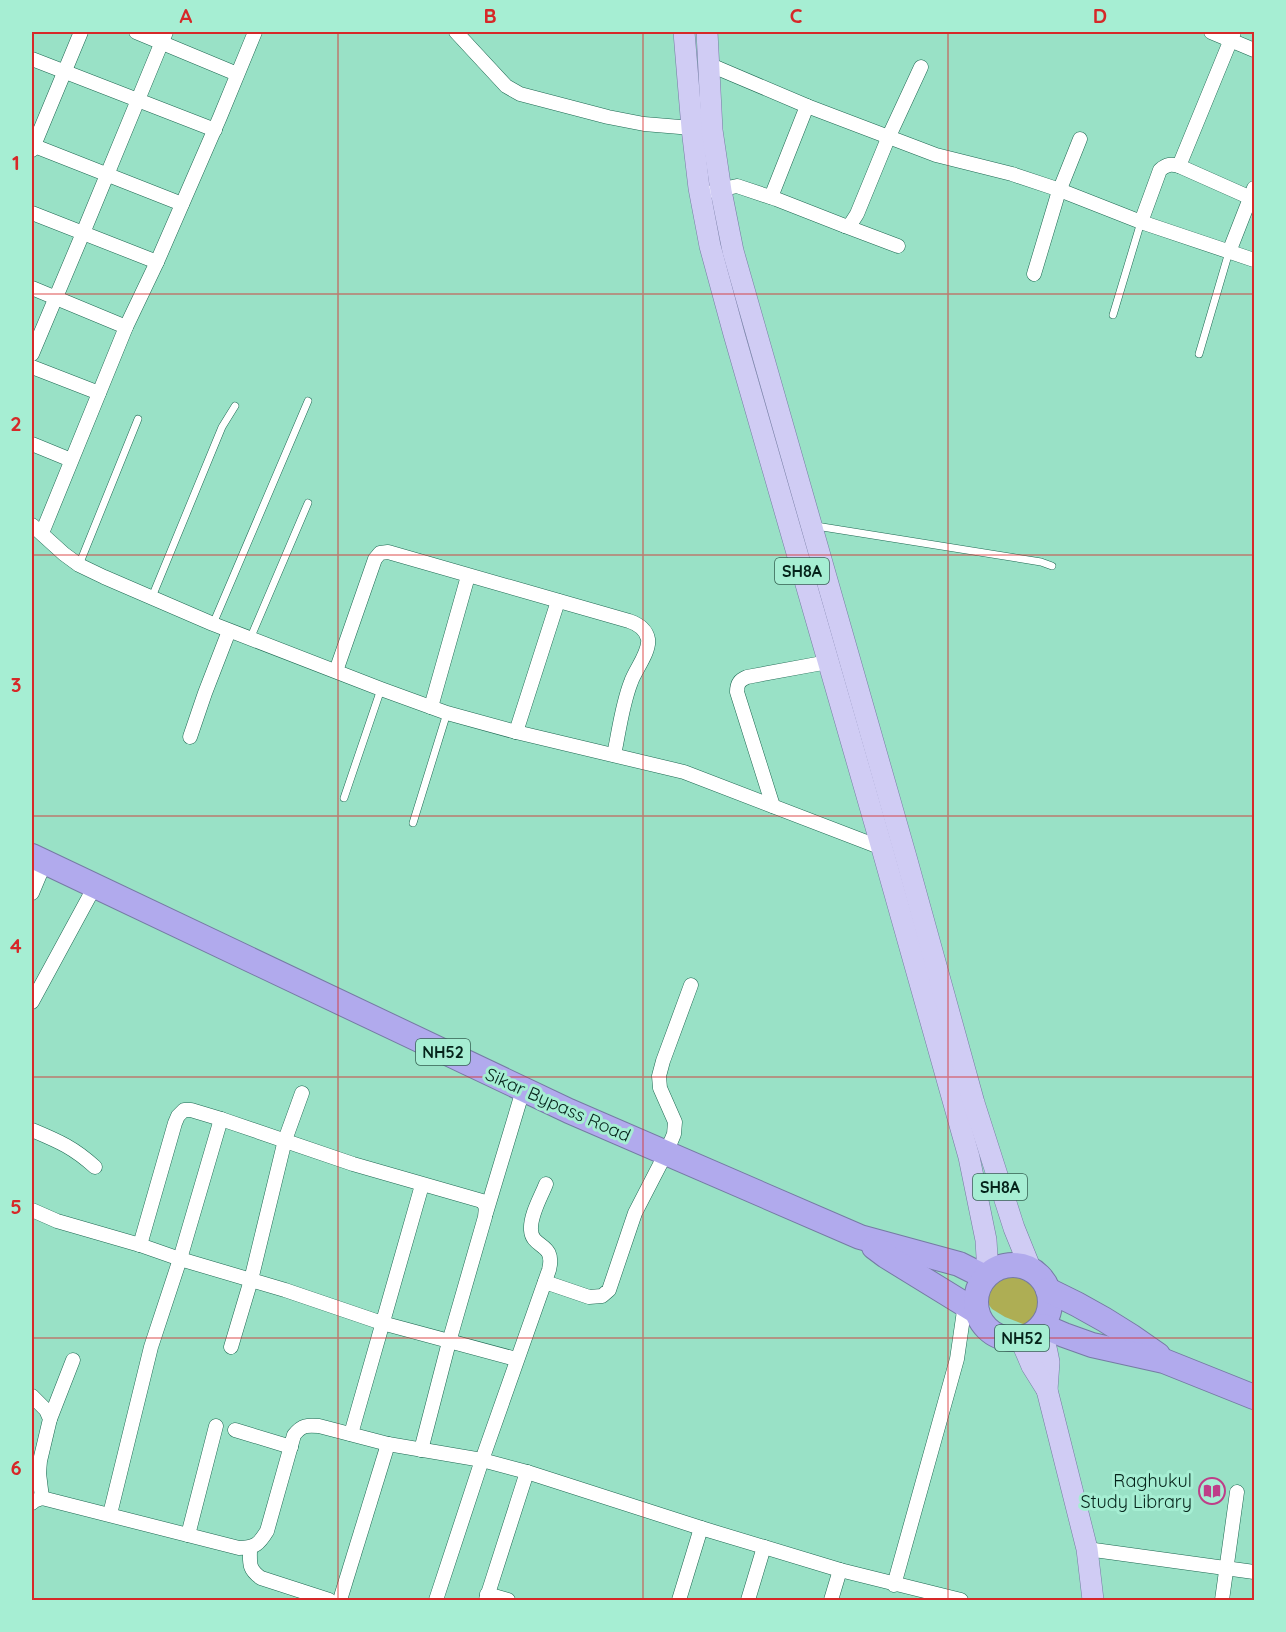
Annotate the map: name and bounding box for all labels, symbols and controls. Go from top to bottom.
text: A [180,3,193,28]
text: B [483,3,497,28]
text: C [790,3,803,28]
text: D [1093,3,1107,28]
text: 1 [12,150,20,175]
text: 2 [10,411,22,436]
road number: SH8A [775,558,829,584]
text: 3 [11,672,21,697]
text: 4 [10,933,22,958]
road number: NH52 [416,1039,470,1065]
street label: Sikar Bypass Road [482,1062,634,1147]
road number: SH8A [973,1174,1027,1200]
text: 5 [10,1194,22,1219]
road number: NH52 [995,1325,1049,1351]
text: 6 [10,1455,22,1480]
place label: Raghukul Study Library [1080,1469,1192,1513]
library icon: Raghukul Study Library [1197,1476,1227,1506]

